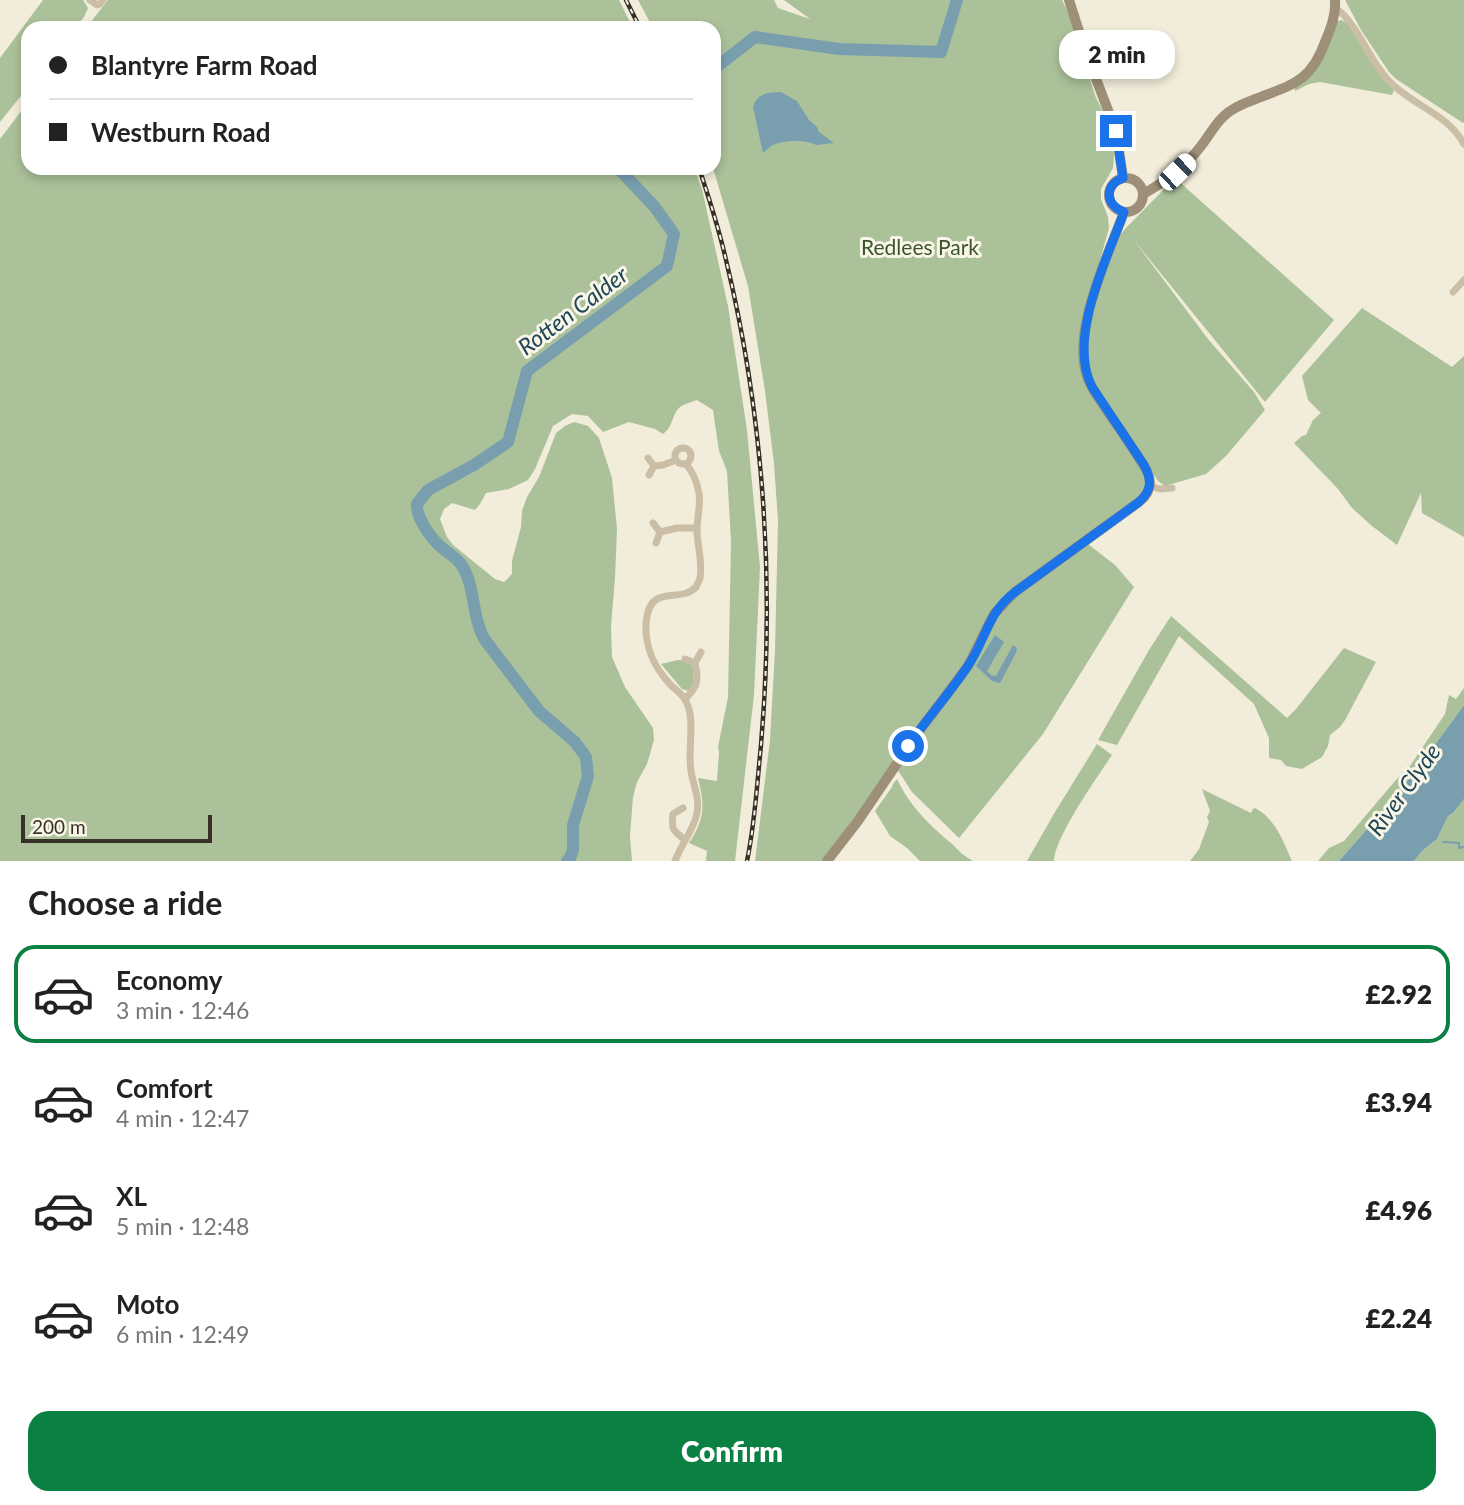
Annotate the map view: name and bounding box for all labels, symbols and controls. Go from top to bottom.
callout: 2 min [1058,30,1174,78]
text: 2 min [1088,40,1146,68]
text: Blantyre Farm Road [91,49,318,81]
route end [1100,115,1132,147]
text: Westburn Road [91,116,271,148]
car [1155,150,1200,194]
park label: Redlees Park [861,234,979,259]
water label: Rotten Calder [512,259,634,360]
route start [892,730,924,762]
water label: River Clyde [1361,738,1446,841]
scale bar [21,812,212,844]
text: 200 m [32,815,86,838]
text: Choose a ride [28,883,222,922]
icon: car [32,963,95,1026]
text: Economy [116,964,222,996]
text: £2.92 [1365,978,1432,1010]
text: 3 min · 12:46 [116,996,249,1024]
icon: car [32,1071,95,1134]
text: Comfort [116,1072,213,1104]
text: £3.94 [1365,1086,1432,1118]
text: 4 min · 12:47 [116,1104,249,1132]
icon: car [32,1179,95,1242]
text: XL [116,1180,147,1212]
text: £4.96 [1365,1194,1432,1226]
text: 5 min · 12:48 [116,1212,249,1240]
icon: car [32,1287,95,1350]
text: Moto [116,1288,179,1320]
text: £2.24 [1365,1302,1432,1334]
text: 6 min · 12:49 [116,1320,249,1348]
button: Confirm [28,1411,1436,1491]

